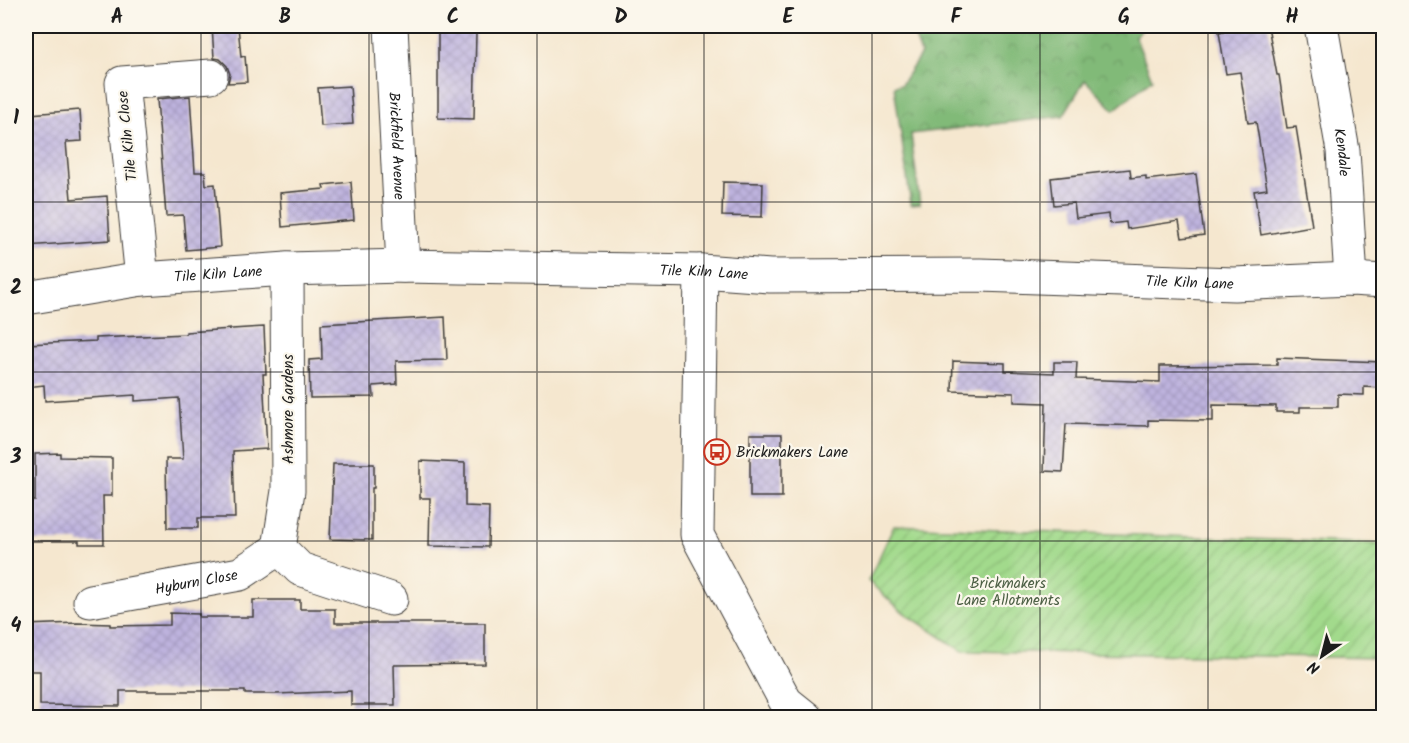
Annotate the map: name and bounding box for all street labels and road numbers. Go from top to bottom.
street label: Tile Kiln Close [111,89,145,182]
street label: Brickfield Avenue [381,91,411,201]
street label: Kendale [1326,126,1356,177]
street label: Tile Kiln Lane [660,259,749,287]
street label: Tile Kiln Lane [173,260,263,290]
street label: Tile Kiln Lane [1145,270,1234,297]
street label: Ashmore Gardens [277,353,301,464]
street label: Hyburn Close [153,564,240,602]

